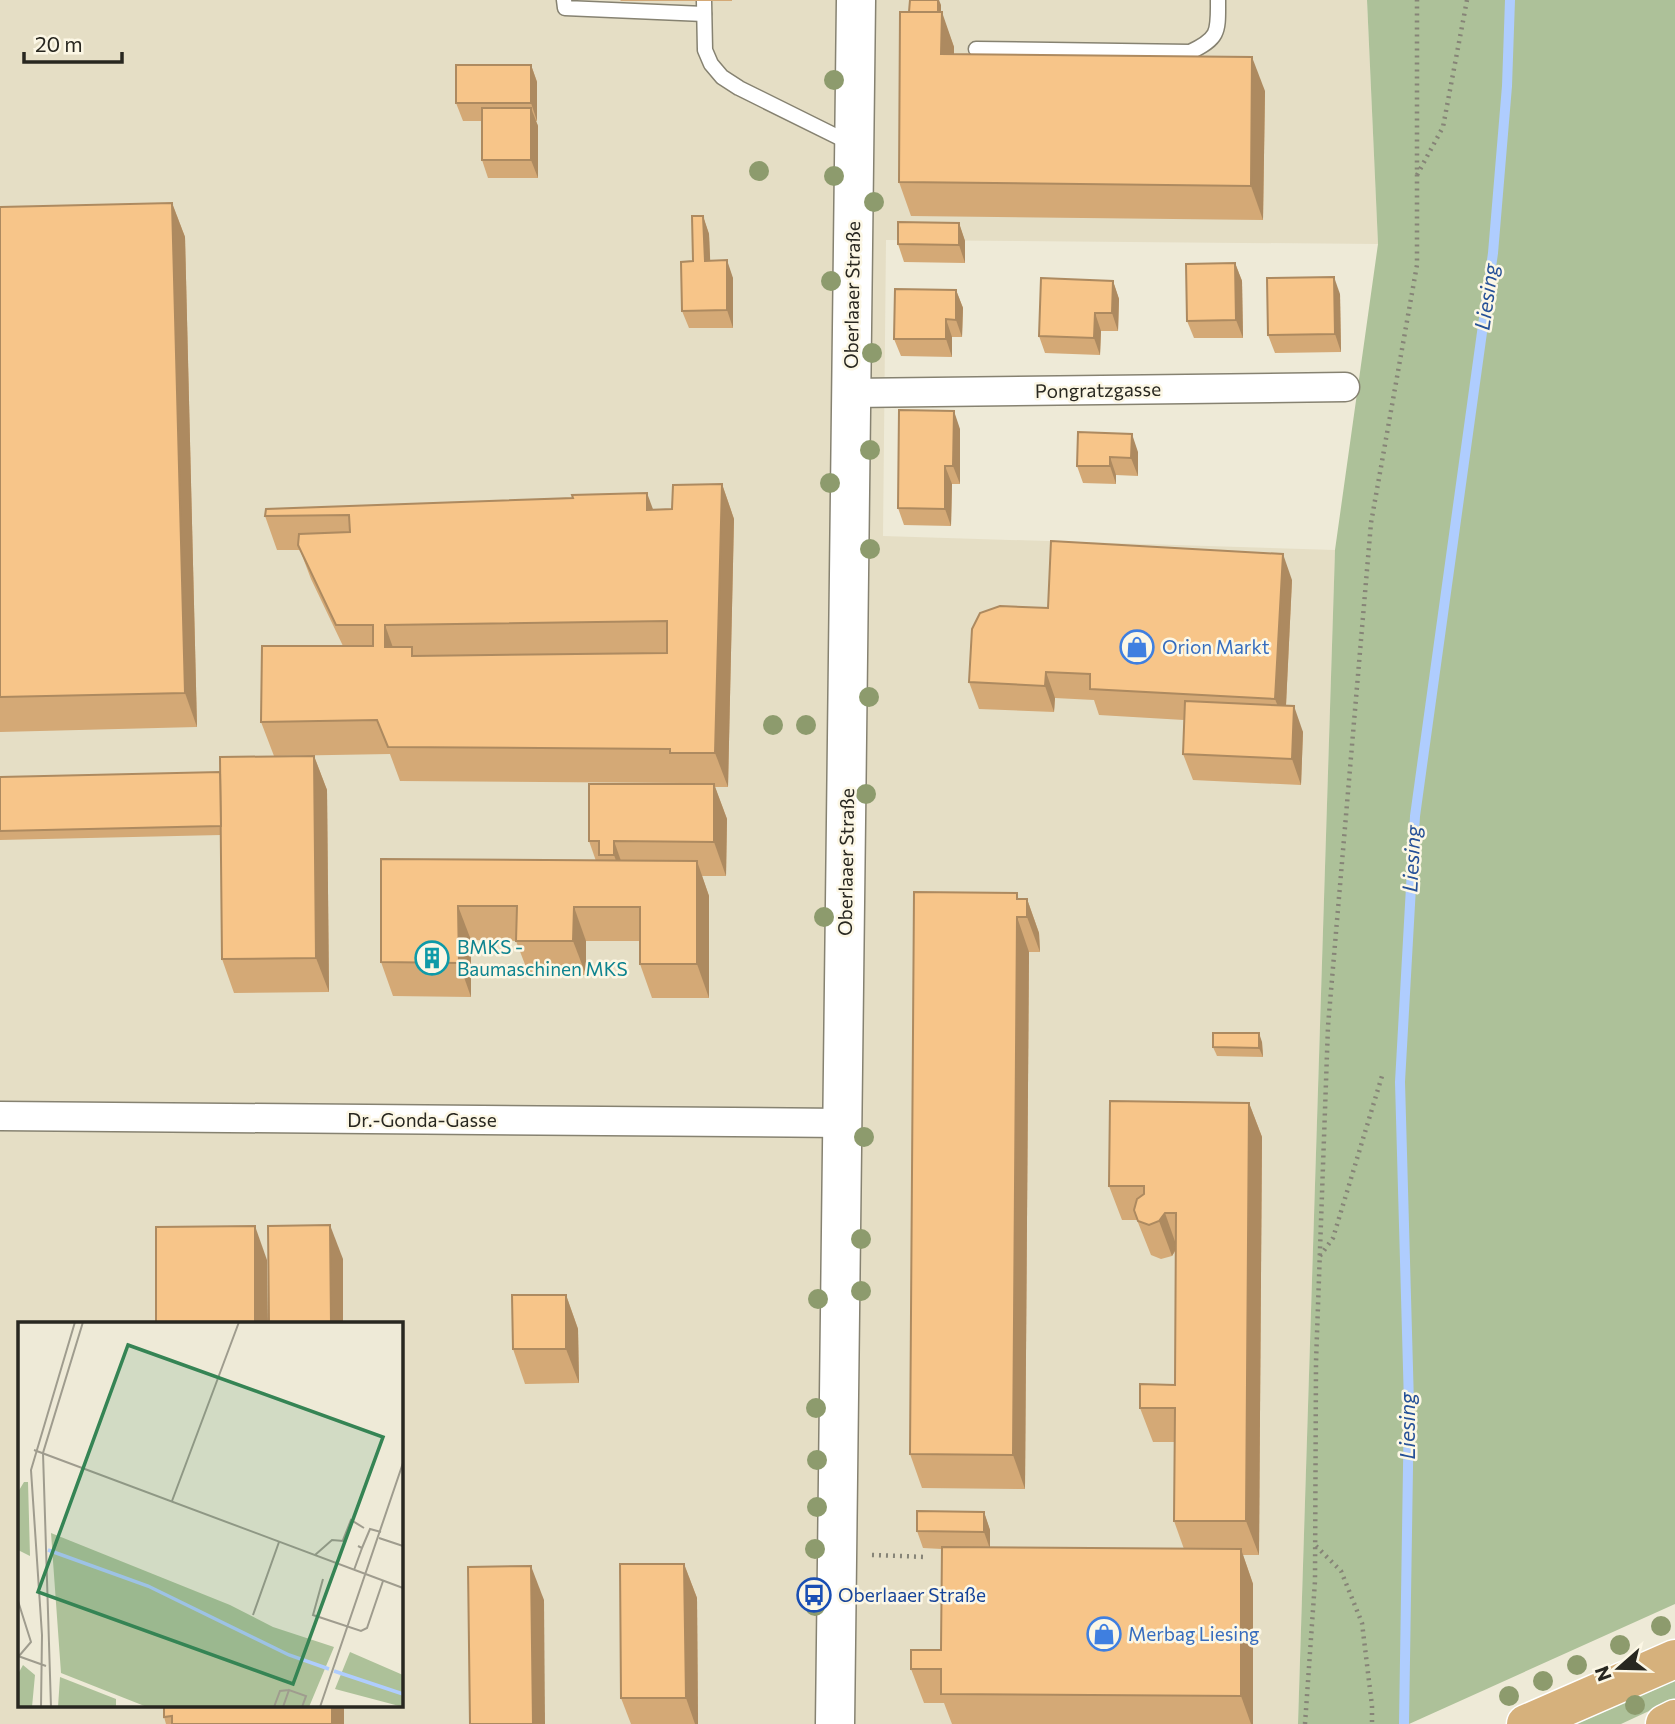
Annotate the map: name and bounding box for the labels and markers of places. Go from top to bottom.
shop icon: Orion Markt [1118,628,1156,666]
place label: Orion Markt [1162,635,1270,658]
place label: BMKS - Baumaschinen MKS [457,935,628,980]
building icon: BMKS - Baumaschinen MKS [413,939,451,977]
bus stop icon: Oberlaaer Straße [795,1576,833,1614]
place label: Oberlaaer Straße [838,1583,986,1606]
shop icon: Merbag Liesing [1085,1615,1123,1653]
place label: Merbag Liesing [1128,1622,1259,1645]

